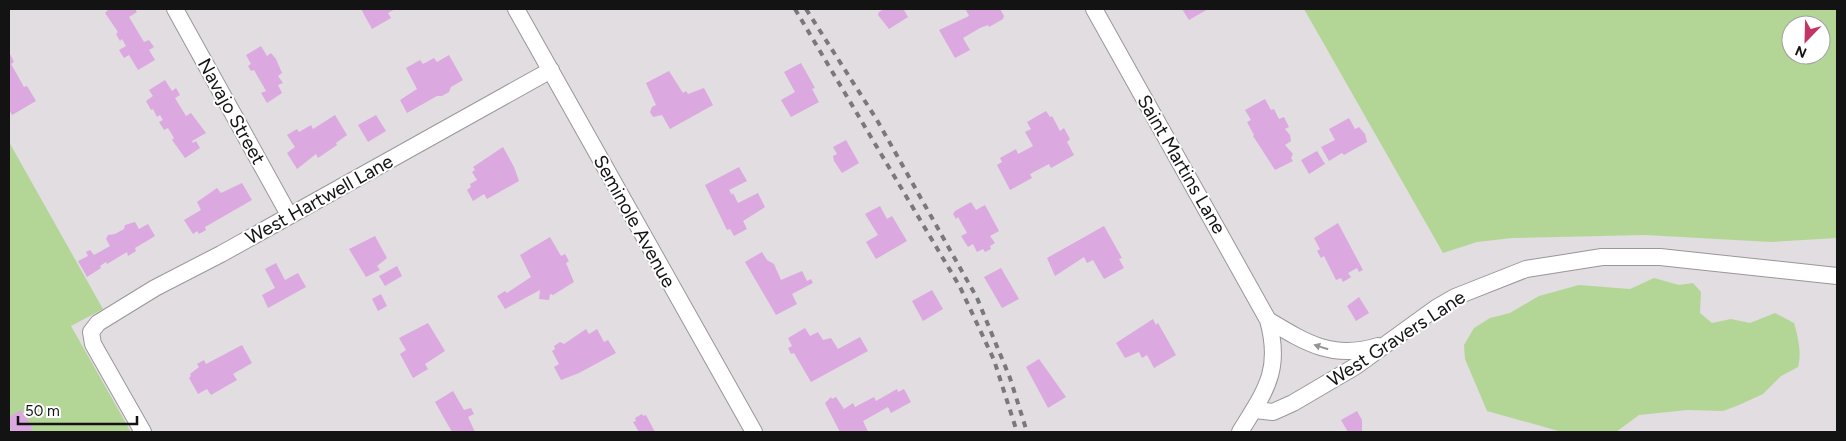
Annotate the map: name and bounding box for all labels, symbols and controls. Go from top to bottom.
north arrow [1781,15,1831,65]
text: N [1793,42,1809,61]
street label: Navajo Street [193,54,270,168]
street label: Saint Martins Lane [1132,91,1231,238]
street label: West Hartwell Lane [242,149,397,249]
street label: Seminole Avenue [589,151,680,291]
street label: West Gravers Lane [1323,285,1469,392]
one-way arrow [1313,343,1328,351]
scale bar [18,394,136,426]
text: 50 m [25,402,60,420]

